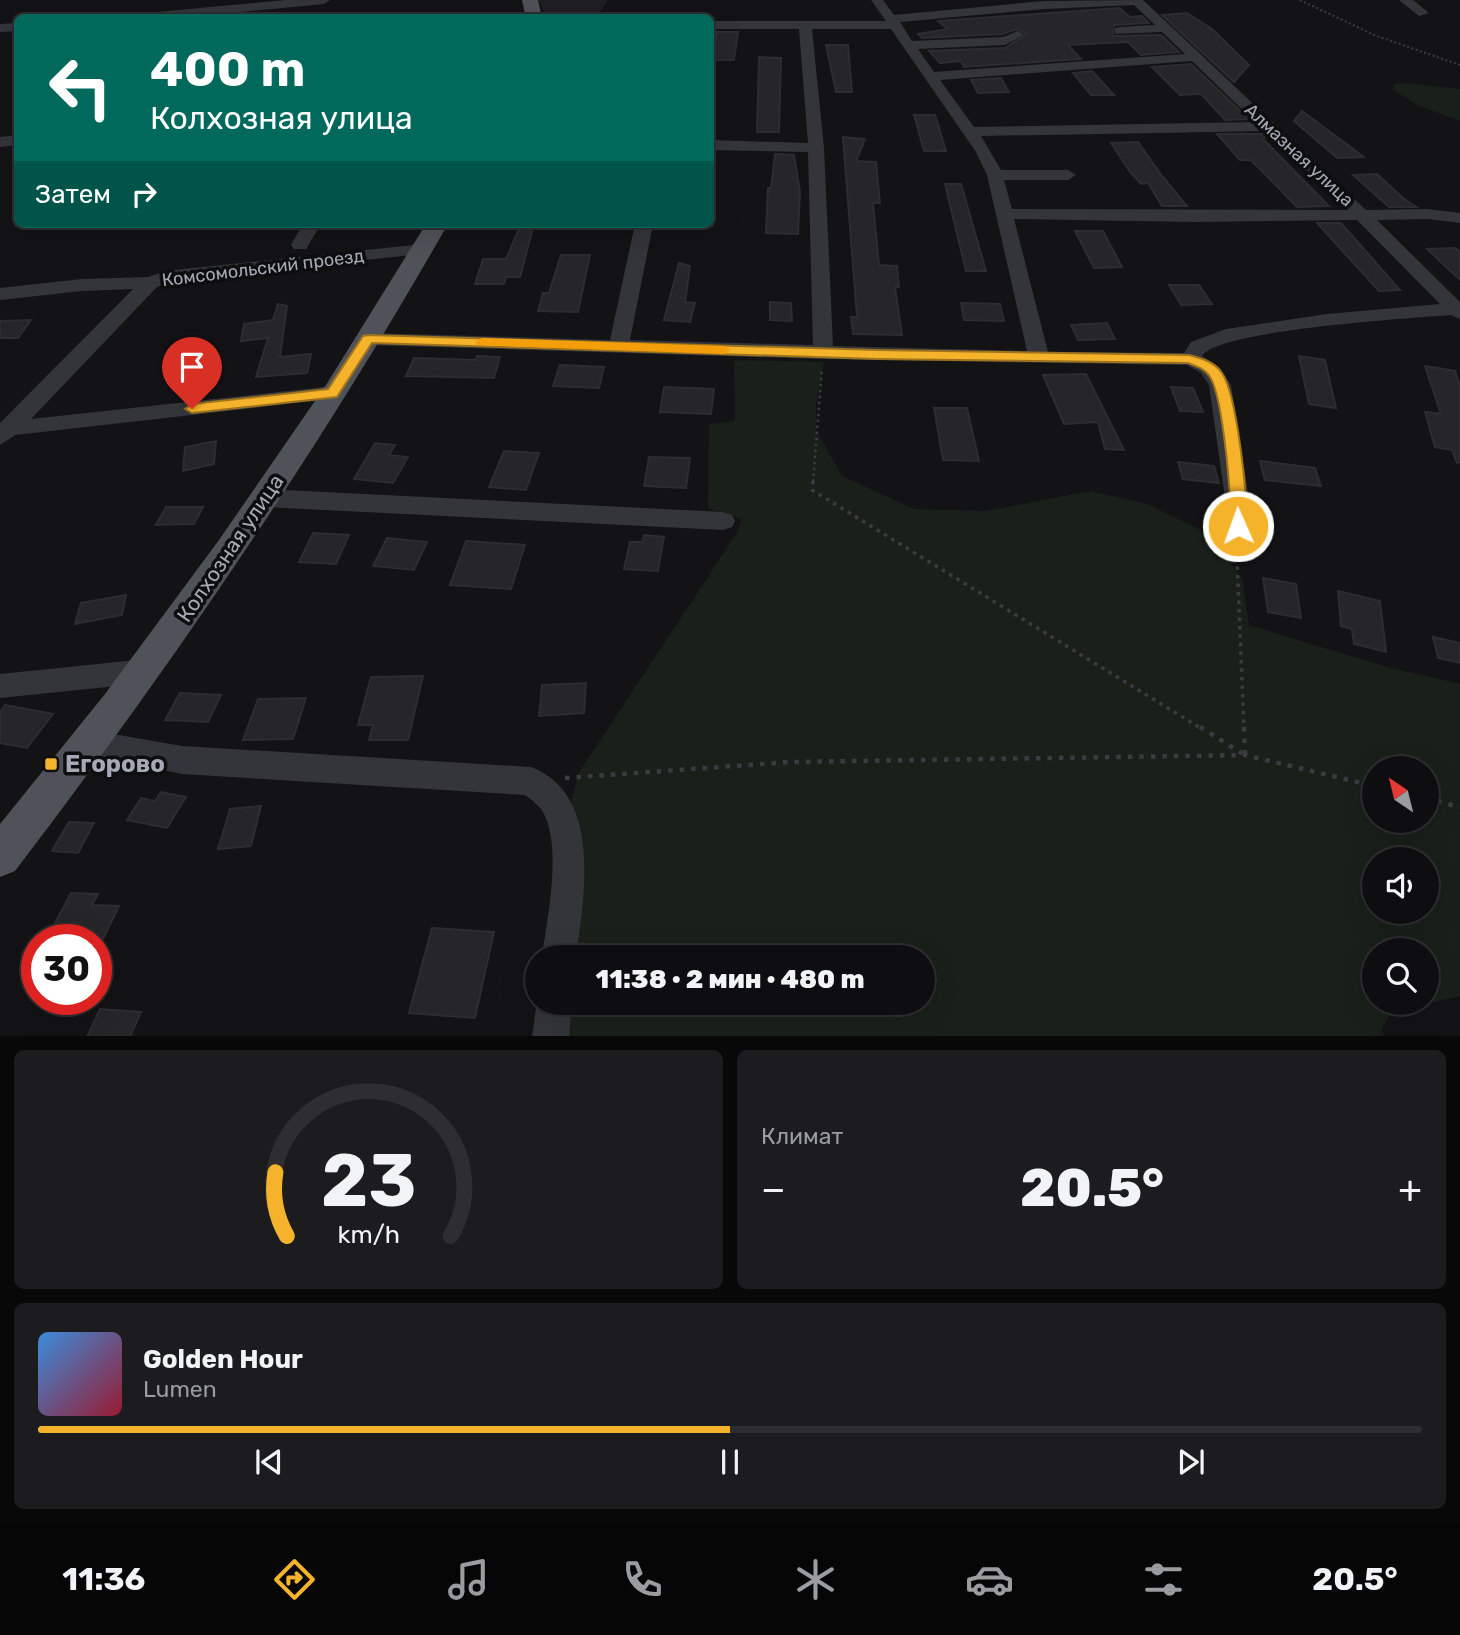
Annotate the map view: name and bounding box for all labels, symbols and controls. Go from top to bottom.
text: 400 m [150,40,305,98]
icon: left [35,42,126,133]
text: Колхозная улица [150,99,413,137]
street label: Алмазная улица [1240,99,1358,211]
icon: right [125,175,163,213]
text: Затем [35,179,111,210]
street label: Комсомольский проезд [161,245,366,291]
pin [162,337,222,409]
icon: arrive [173,348,211,386]
street label: Колхозная улица [171,470,289,626]
position arrow [1201,489,1275,563]
place label: Егорово [65,750,165,778]
marker: Егорово [43,756,59,772]
north arrow [1362,756,1438,833]
map controls [1362,756,1439,1015]
button: sound [1362,847,1439,924]
speed limit sign: 30 [21,924,112,1015]
button: search [1362,938,1439,1015]
text: 11:38 · 2 мин · 480 m [595,964,865,995]
text: Климат [761,1122,843,1150]
text: 23 [321,1138,416,1224]
text: 20.5° [1020,1157,1164,1219]
text: − [761,1166,786,1212]
text: + [1398,1166,1422,1212]
text: km/h [337,1219,400,1248]
text: Golden Hour [143,1344,303,1375]
text: Lumen [143,1375,217,1403]
icon: previous [250,1443,288,1481]
icon: pause [711,1443,749,1481]
icon: next [1172,1443,1210,1481]
icon: directions [270,1555,319,1604]
icon: music [444,1555,493,1604]
icon: phone [618,1555,667,1604]
icon: climate [791,1555,840,1604]
icon: car [965,1555,1014,1604]
icon: filters [1139,1555,1188,1604]
text: 11:36 [62,1560,145,1598]
text: 20.5° [1312,1560,1398,1598]

